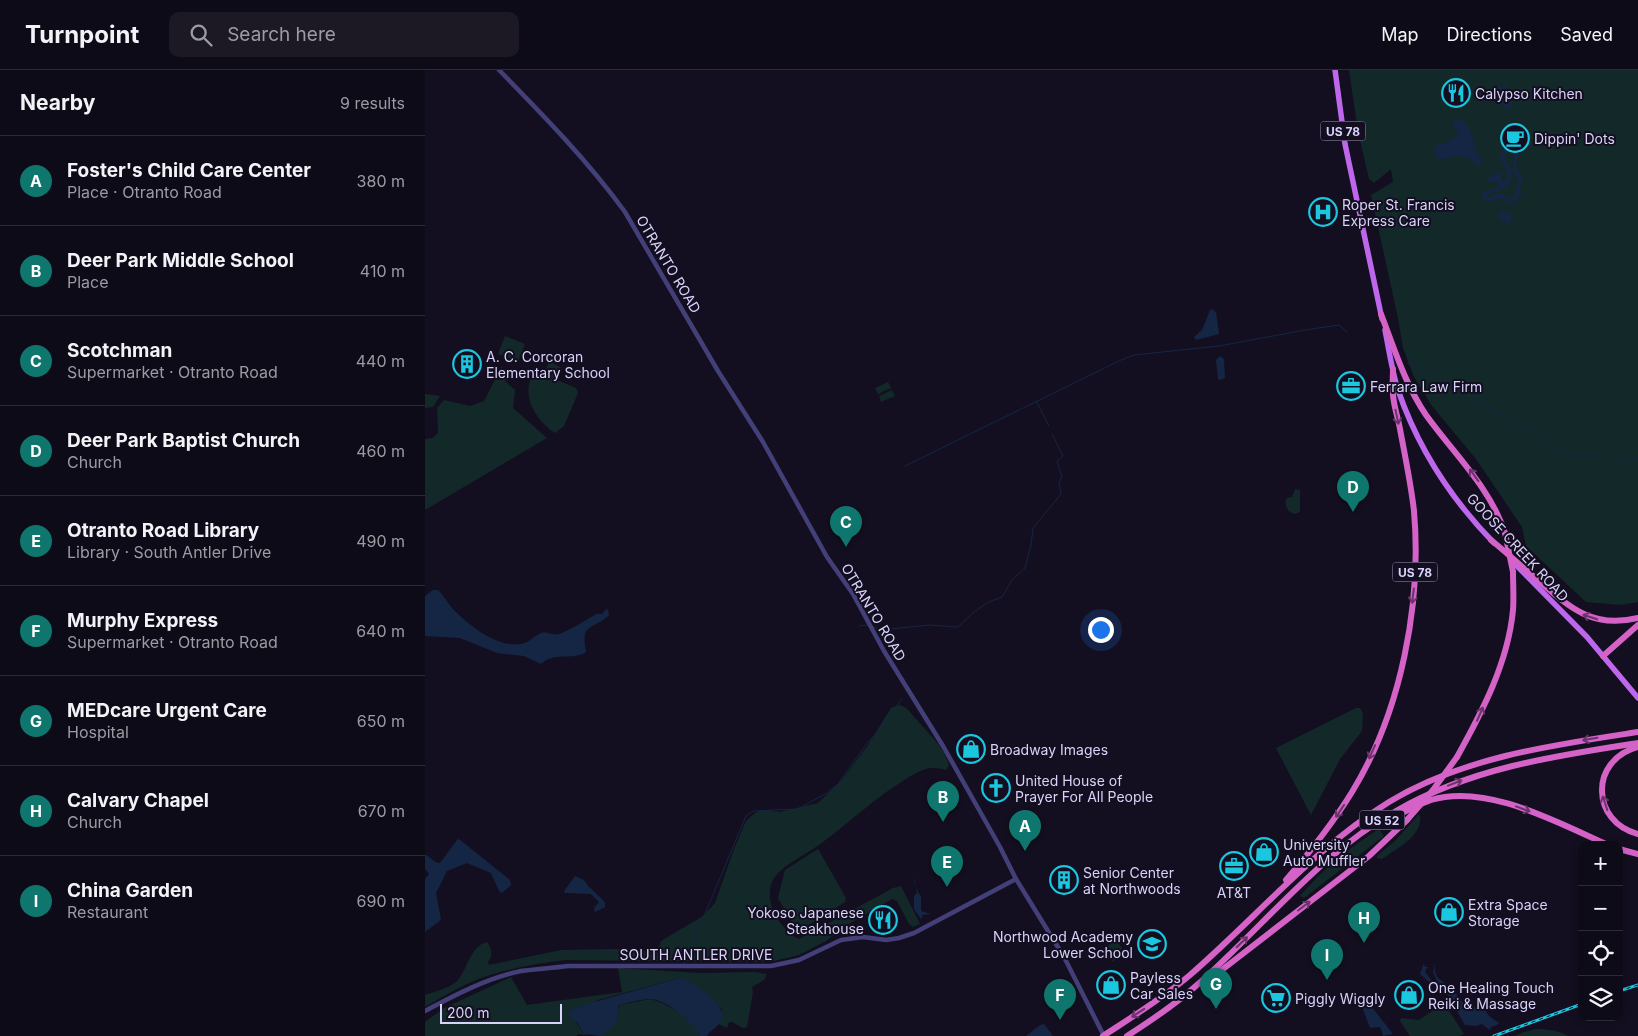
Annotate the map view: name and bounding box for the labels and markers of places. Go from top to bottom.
restaurant icon: Calypso Kitchen [1441,78,1471,108]
place label: Calypso Kitchen [1475,85,1583,102]
cafe icon: Dippin' Dots [1500,123,1530,153]
place label: Dippin' Dots [1534,130,1615,147]
place label: Roper St. Francis Express Care [1342,196,1455,229]
hospital icon: Roper St. Francis Express Care [1308,197,1338,227]
place label: A. C. Corcoran Elementary School [486,348,610,381]
building icon: A. C. Corcoran Elementary School [452,349,482,379]
office icon: Ferrara Law Firm [1336,371,1366,401]
place label: Ferrara Law Firm [1370,378,1482,395]
pin: D [1337,471,1369,512]
pin: C [830,506,862,547]
shop icon: Broadway Images [956,734,986,764]
place label: Broadway Images [990,741,1108,758]
place label: United House of Prayer For All People [1015,772,1153,805]
church icon: United House of Prayer For All People [981,773,1011,803]
pin: B [927,781,959,822]
pin: A [1009,810,1041,851]
place label: University Auto Muffler [1283,836,1365,869]
shop icon: University Auto Muffler [1249,837,1279,867]
pin: E [931,846,963,887]
office icon: AT&T [1219,851,1249,881]
place label: Senior Center at Northwoods [1083,864,1181,897]
building icon: Senior Center at Northwoods [1049,865,1079,895]
place label: AT&T [1217,884,1251,901]
place label: Extra Space Storage [1468,896,1548,929]
shop icon: Extra Space Storage [1434,897,1464,927]
pin: H [1348,902,1380,943]
place label: Yokoso Japanese Steakhouse [747,904,864,937]
restaurant icon: Yokoso Japanese Steakhouse [868,905,898,935]
place label: Northwood Academy Lower School [993,928,1133,961]
school or university icon: Northwood Academy Lower School [1137,929,1167,959]
pin: I [1311,939,1343,980]
pin: G [1200,968,1232,1009]
place label: Payless Car Sales [1130,969,1193,1002]
shop icon: Payless Car Sales [1096,970,1126,1000]
pin: F [1044,979,1076,1020]
place label: One Healing Touch Reiki & Massage [1428,979,1554,1012]
shop icon: One Healing Touch Reiki & Massage [1394,980,1424,1010]
supermarket icon: Piggly Wiggly [1261,983,1291,1013]
place label: Piggly Wiggly [1295,990,1386,1007]

